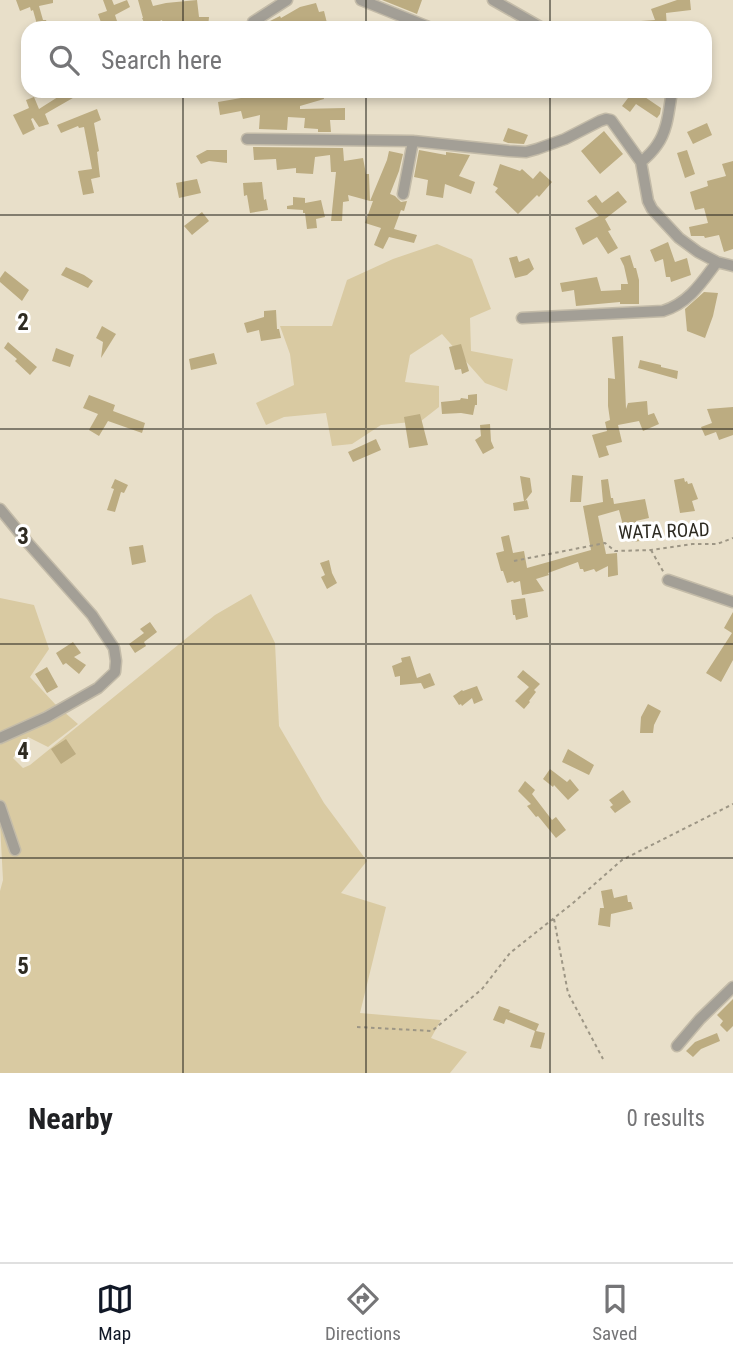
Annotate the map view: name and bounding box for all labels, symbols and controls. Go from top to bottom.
search box [21,21,712,98]
icon: search [45,41,83,79]
text: Search here [101,45,222,75]
text: 2 [17,309,29,336]
street label: WATA ROAD [618,518,710,544]
text: 3 [17,523,29,550]
text: 4 [17,738,29,765]
text: 5 [17,953,29,980]
text: Nearby [28,1101,113,1136]
text: 0 results [627,1105,705,1132]
tab: Map [96,1280,134,1345]
tab: Directions [325,1280,401,1345]
tab: Saved [592,1280,637,1345]

